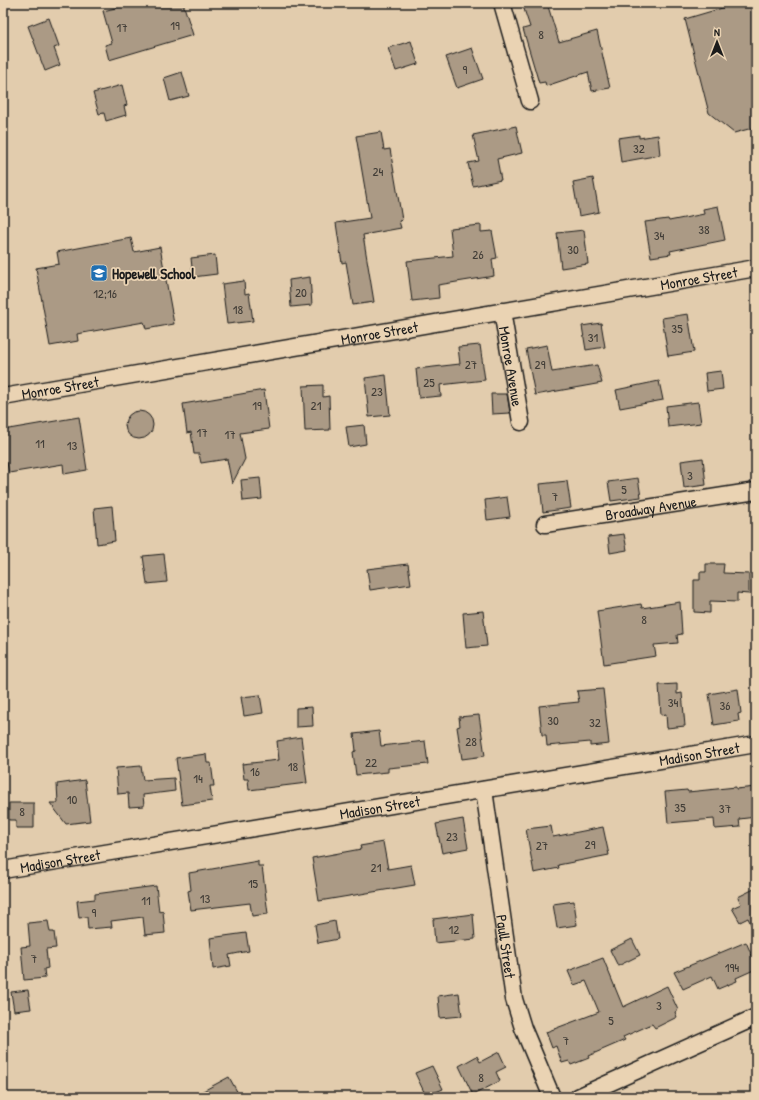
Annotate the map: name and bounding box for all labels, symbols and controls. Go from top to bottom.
house number: 19 [170,16,180,34]
house number: 17 [116,18,128,36]
north arrow [697,22,737,62]
house number: 8 [538,25,544,43]
text: N [714,25,720,39]
house number: 9 [463,60,468,78]
house number: 32 [633,139,645,157]
house number: 24 [373,162,384,180]
house number: 38 [698,220,710,238]
house number: 34 [654,226,664,244]
house number: 30 [567,240,579,258]
house number: 26 [472,245,484,263]
street label: Monroe Street [659,261,740,295]
school or university icon: Hopewell School [89,263,109,283]
place label: Hopewell School [112,263,196,285]
house number: 20 [295,283,307,301]
house number: 12;16 [93,284,117,302]
house number: 18 [233,300,244,318]
street label: Monroe Street [339,315,421,349]
house number: 35 [671,319,683,337]
street label: Monroe Avenue [494,324,529,408]
house number: 31 [588,328,599,346]
house number: 27 [465,355,477,373]
house number: 29 [535,355,546,373]
street label: Monroe Street [20,370,101,404]
house number: 25 [423,373,435,391]
house number: 23 [371,382,383,400]
house number: 19 [252,396,262,414]
house number: 21 [311,396,322,414]
house number: 17 [196,423,208,441]
house number: 17 [224,425,236,443]
house number: 11 [35,434,45,452]
house number: 13 [67,436,77,454]
house number: 3 [687,466,693,484]
house number: 5 [621,480,627,498]
house number: 7 [552,487,558,505]
street label: Broadway Avenue [604,490,698,525]
house number: 8 [641,610,647,628]
house number: 34 [668,693,678,711]
house number: 36 [719,696,731,714]
house number: 30 [547,711,559,729]
house number: 32 [589,713,601,731]
house number: 28 [465,732,477,750]
street label: Madison Street [658,736,742,771]
house number: 22 [365,753,377,771]
house number: 18 [288,757,299,775]
house number: 16 [250,762,260,780]
house number: 14 [193,769,203,787]
house number: 10 [67,790,77,808]
street label: Madison Street [338,790,422,824]
house number: 35 [674,798,686,816]
house number: 37 [719,799,731,817]
house number: 8 [19,802,25,820]
house number: 23 [446,827,458,845]
house number: 29 [585,835,596,853]
house number: 27 [536,836,548,854]
street label: Madison Street [18,843,103,877]
house number: 21 [371,858,382,876]
house number: 15 [248,874,259,892]
house number: 13 [200,889,210,907]
house number: 11 [141,891,151,909]
house number: 9 [92,903,97,921]
street label: Paull Street [492,913,522,980]
house number: 12 [449,920,459,938]
house number: 7 [31,949,37,967]
house number: 194 [725,958,739,976]
house number: 3 [656,996,662,1014]
house number: 5 [608,1011,614,1029]
house number: 7 [563,1031,569,1049]
house number: 8 [478,1068,484,1086]

